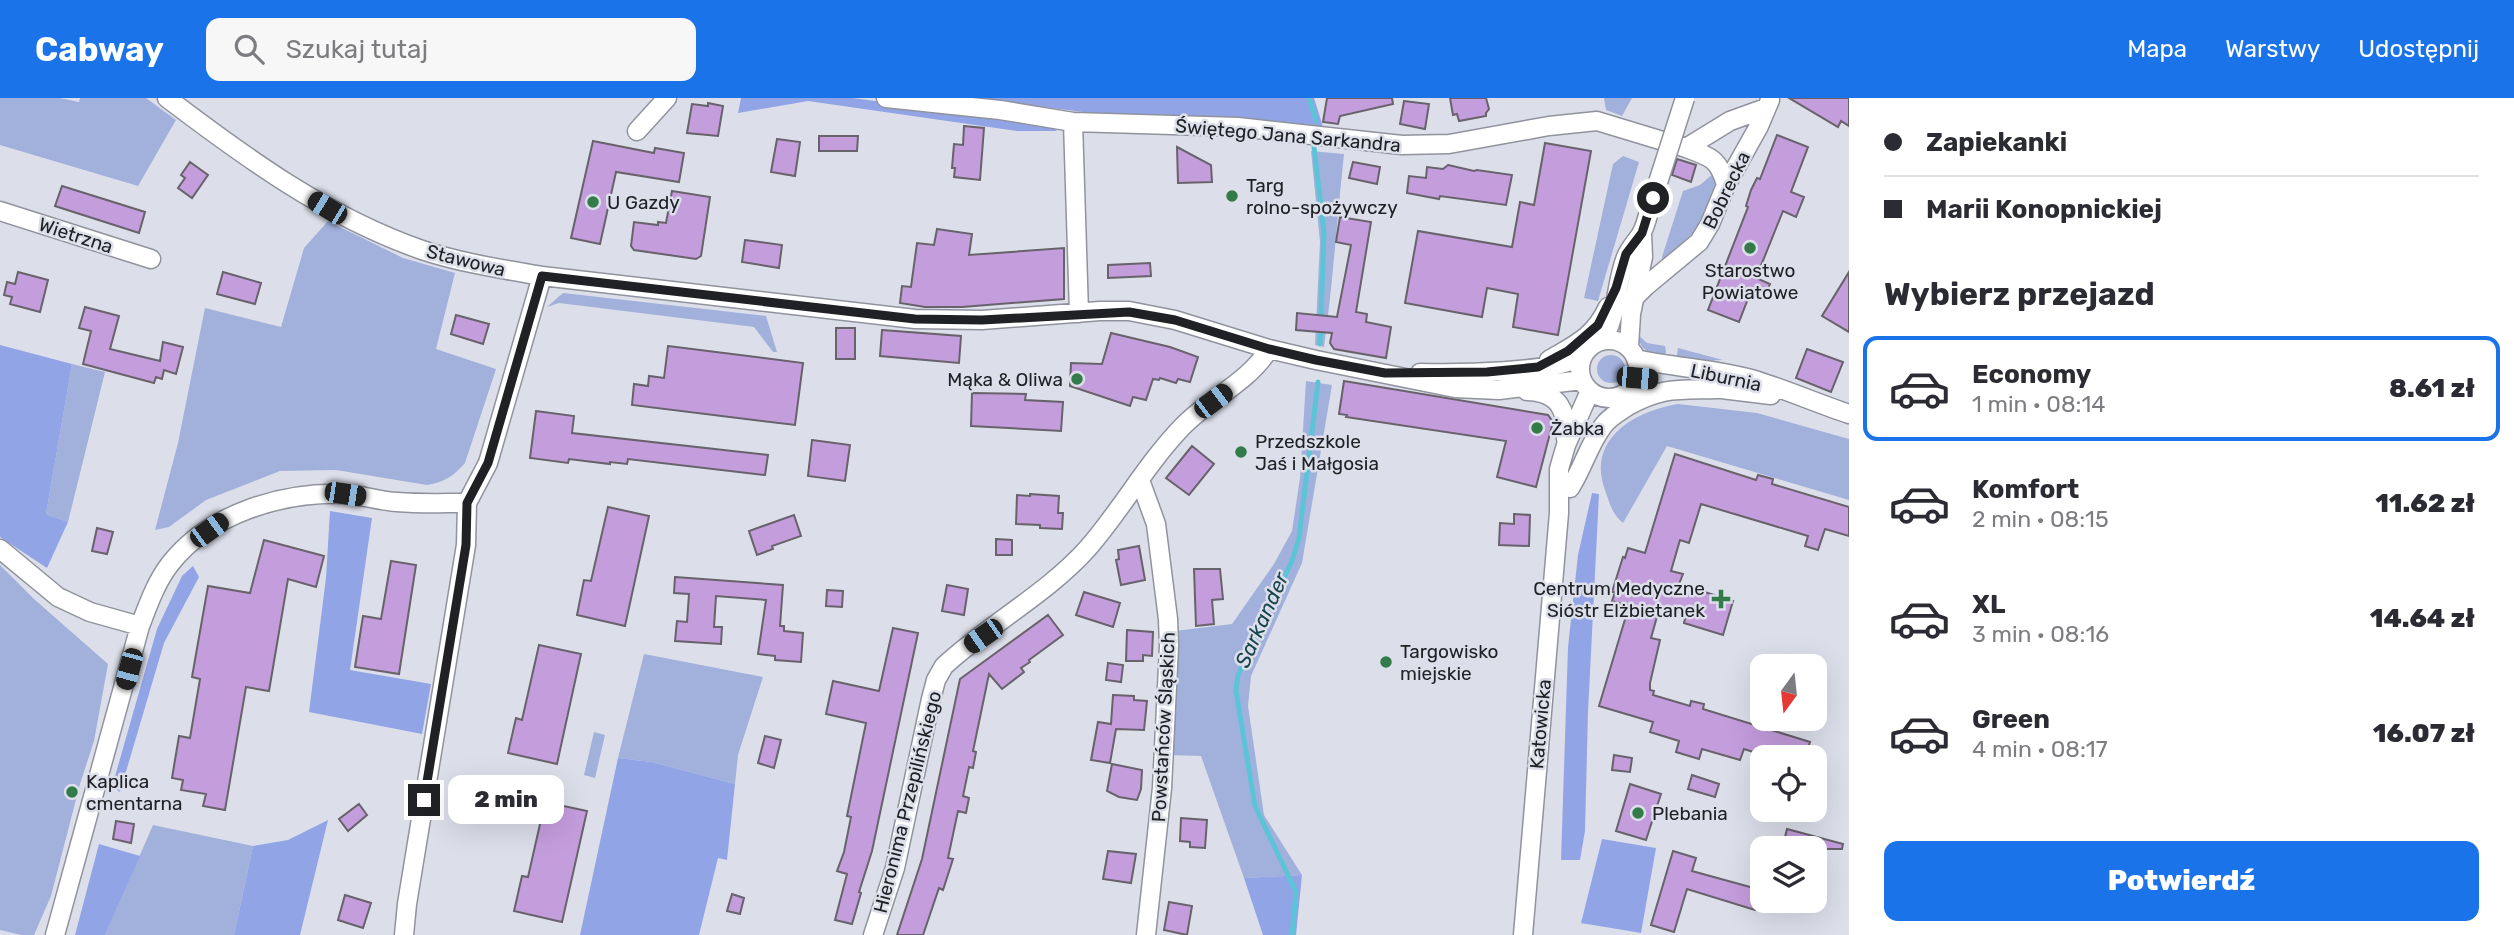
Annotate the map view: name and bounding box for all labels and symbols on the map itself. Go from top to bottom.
street label: Świętego Jana Sarkandra [1174,114,1402,157]
street label: Bobrecka [1698,148,1755,233]
place label: Targ rolno-spożywczy [1246,174,1398,219]
route start [1637,182,1669,214]
car [304,188,351,228]
marker: Targ rolno-spożywczy [1224,188,1240,204]
place label: U Gazdy [607,191,680,214]
marker: U Gazdy [585,194,601,210]
street label: Wietrzna [36,213,116,258]
street label: Stawowa [424,240,508,281]
marker: Starostwo Powiatowe [1742,240,1758,256]
place label: Starostwo Powiatowe [1702,259,1798,304]
street label: Liburnia [1688,359,1763,396]
car [1616,366,1659,390]
place label: Mąka & Oliwa [947,368,1063,391]
marker: Mąka & Oliwa [1069,371,1085,387]
car [1190,380,1237,422]
place label: Żabka [1551,417,1604,440]
marker: Żabka [1529,420,1545,436]
place label: Przedszkole Jaś i Małgosia [1255,430,1379,475]
marker: Przedszkole Jaś i Małgosia [1233,444,1249,460]
car [323,480,368,508]
car [186,509,233,551]
water label: Sarkander [1229,567,1294,671]
place label: Centrum Medyczne Sióstr Elżbietanek [1533,577,1705,622]
marker: Centrum Medyczne Sióstr Elżbietanek [1711,589,1731,609]
car [960,615,1007,657]
street label: Powstańców Śląskich [1147,631,1180,823]
place label: Targowisko miejskie [1400,640,1499,685]
car [114,646,145,692]
marker: Targowisko miejskie [1378,654,1394,670]
north arrow [1750,654,1827,732]
street label: Katowicka [1525,678,1556,770]
street label: Hieronima Przepilińskiego [869,689,946,916]
place label: Kaplica cmentarna [86,770,183,815]
callout: 2 min [448,776,564,824]
marker: Kaplica cmentarna [64,784,80,800]
route end [408,784,440,816]
place label: Plebania [1652,802,1728,825]
marker: Plebania [1630,805,1646,821]

